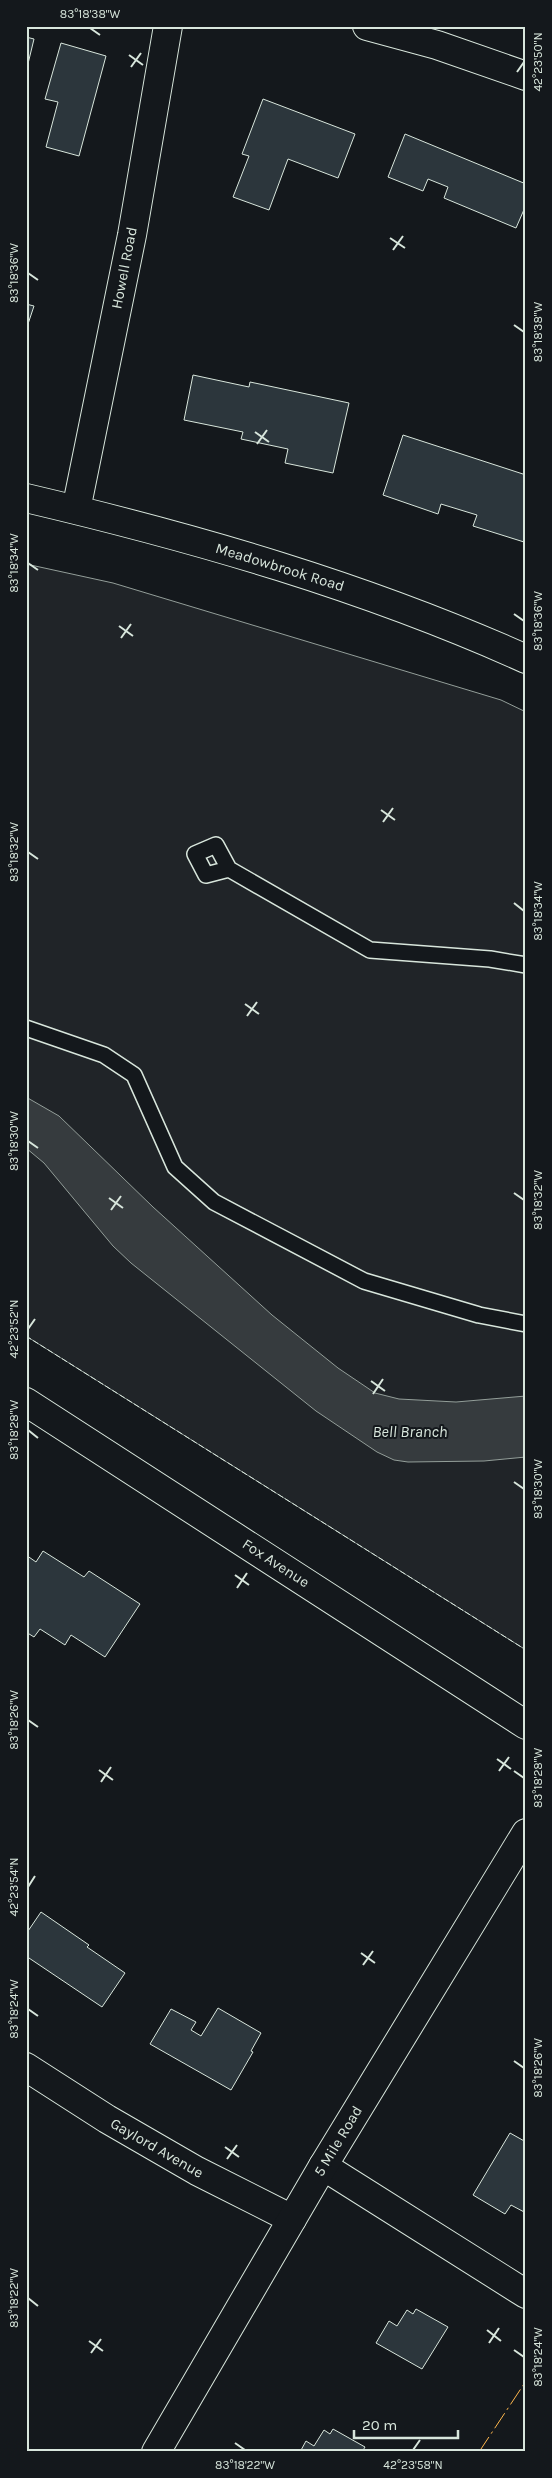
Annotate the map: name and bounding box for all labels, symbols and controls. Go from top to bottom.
text: 83°18'38"W [60,7,120,21]
text: 42°23'50"N [531,32,545,92]
street label: Howell Road [107,225,141,311]
text: 83°18'36"W [7,243,21,303]
text: 83°18'38"W [531,302,545,362]
text: 83°18'34"W [7,533,21,593]
street label: Meadowbrook Road [213,539,347,595]
text: 83°18'36"W [531,591,545,651]
text: 83°18'32"W [7,822,21,882]
text: 83°18'34"W [531,881,545,941]
text: 83°18'30"W [7,1111,21,1171]
text: 83°18'32"W [531,1170,545,1230]
text: 42°23'52"N [7,1300,21,1359]
text: 83°18'28"W [7,1400,21,1460]
water label: Bell Branch [372,1422,448,1441]
text: 83°18'30"W [531,1459,545,1519]
street label: Fox Avenue [239,1535,313,1591]
text: 83°18'26"W [7,1690,21,1750]
text: 83°18'28"W [531,1748,545,1808]
text: 42°23'54"N [7,1858,21,1916]
text: 83°18'24"W [7,1979,21,2039]
text: 83°18'26"W [531,2038,545,2098]
street label: 5 Mile Road [310,2102,366,2180]
street label: Gaylord Avenue [107,2114,207,2182]
text: 83°18'22"W [7,2268,21,2328]
text: 83°18'24"W [531,2327,545,2387]
scale bar [354,2408,458,2440]
text: 20 m [362,2416,397,2434]
text: 83°18'22"W [215,2458,275,2472]
text: 42°23'58"N [383,2458,443,2472]

